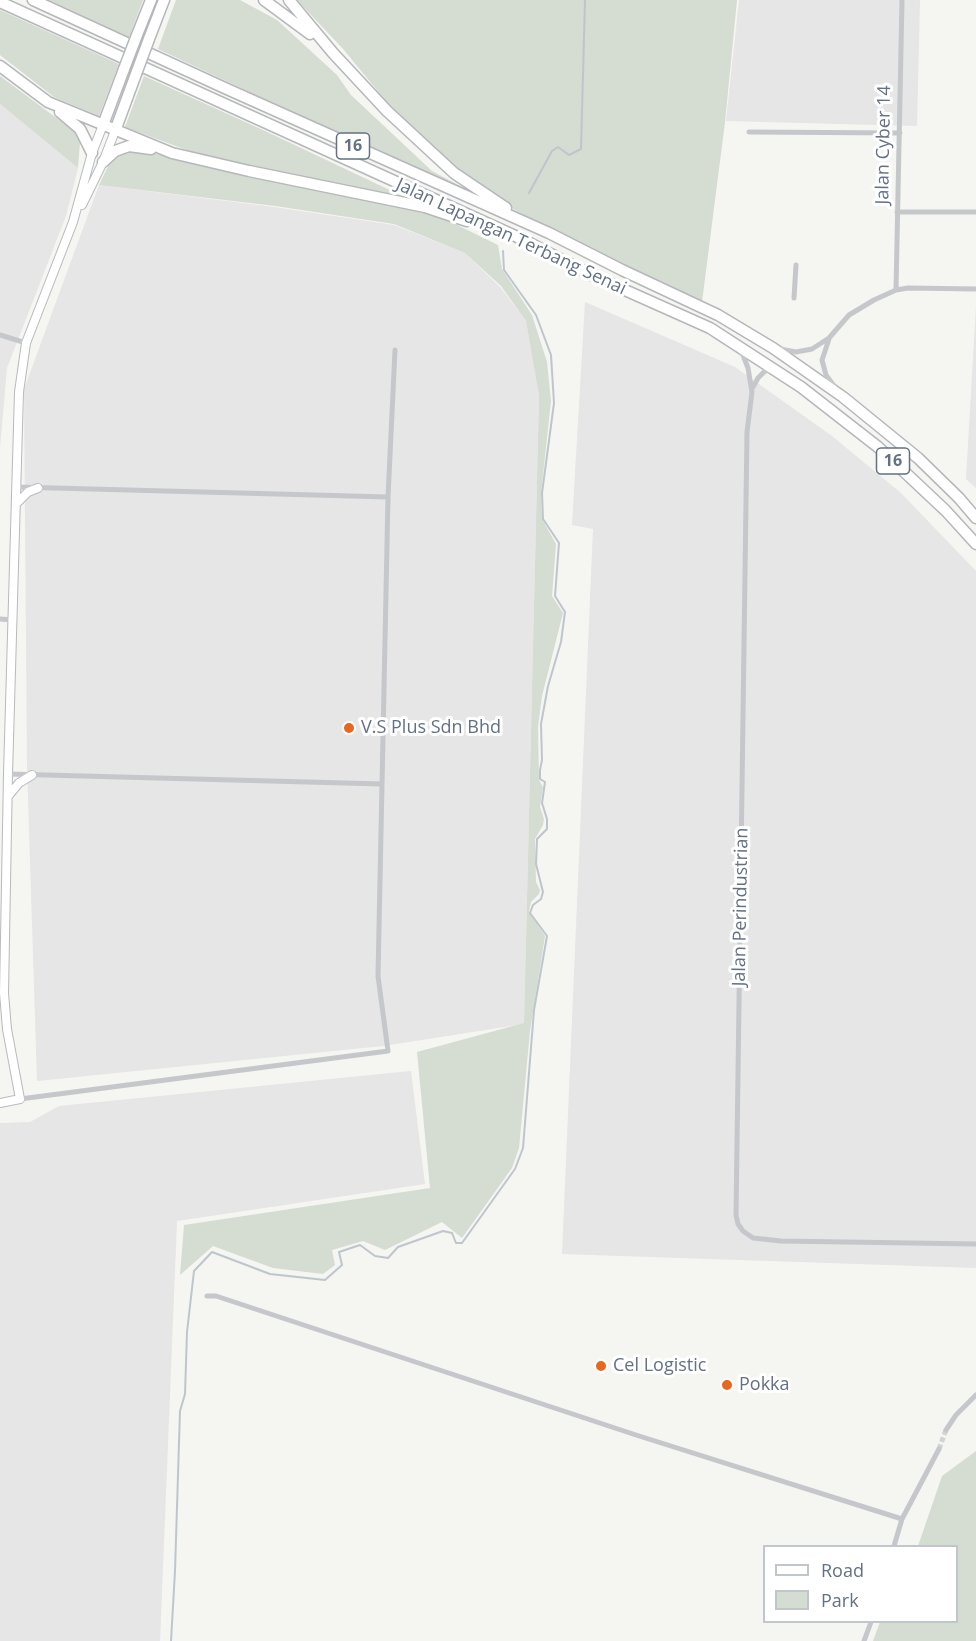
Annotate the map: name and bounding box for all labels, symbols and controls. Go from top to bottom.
street label: Jalan Cyber 14 [872,85,896,205]
road number: 16 [336,133,370,159]
street label: Jalan Lapangan Terbang Senai [392,174,630,300]
road number: 16 [876,448,910,474]
place label: V.S Plus Sdn Bhd [361,717,501,739]
marker: V.S Plus Sdn Bhd [342,721,356,735]
street label: Jalan Perindustrian [729,827,753,987]
place label: Cel Logistic [613,1355,706,1377]
marker: Cel Logistic [594,1359,608,1373]
place label: Pokka [739,1374,790,1396]
marker: Pokka [720,1378,734,1392]
legend [763,1545,958,1623]
text: Road [821,1558,864,1582]
text: Park [821,1588,859,1612]

